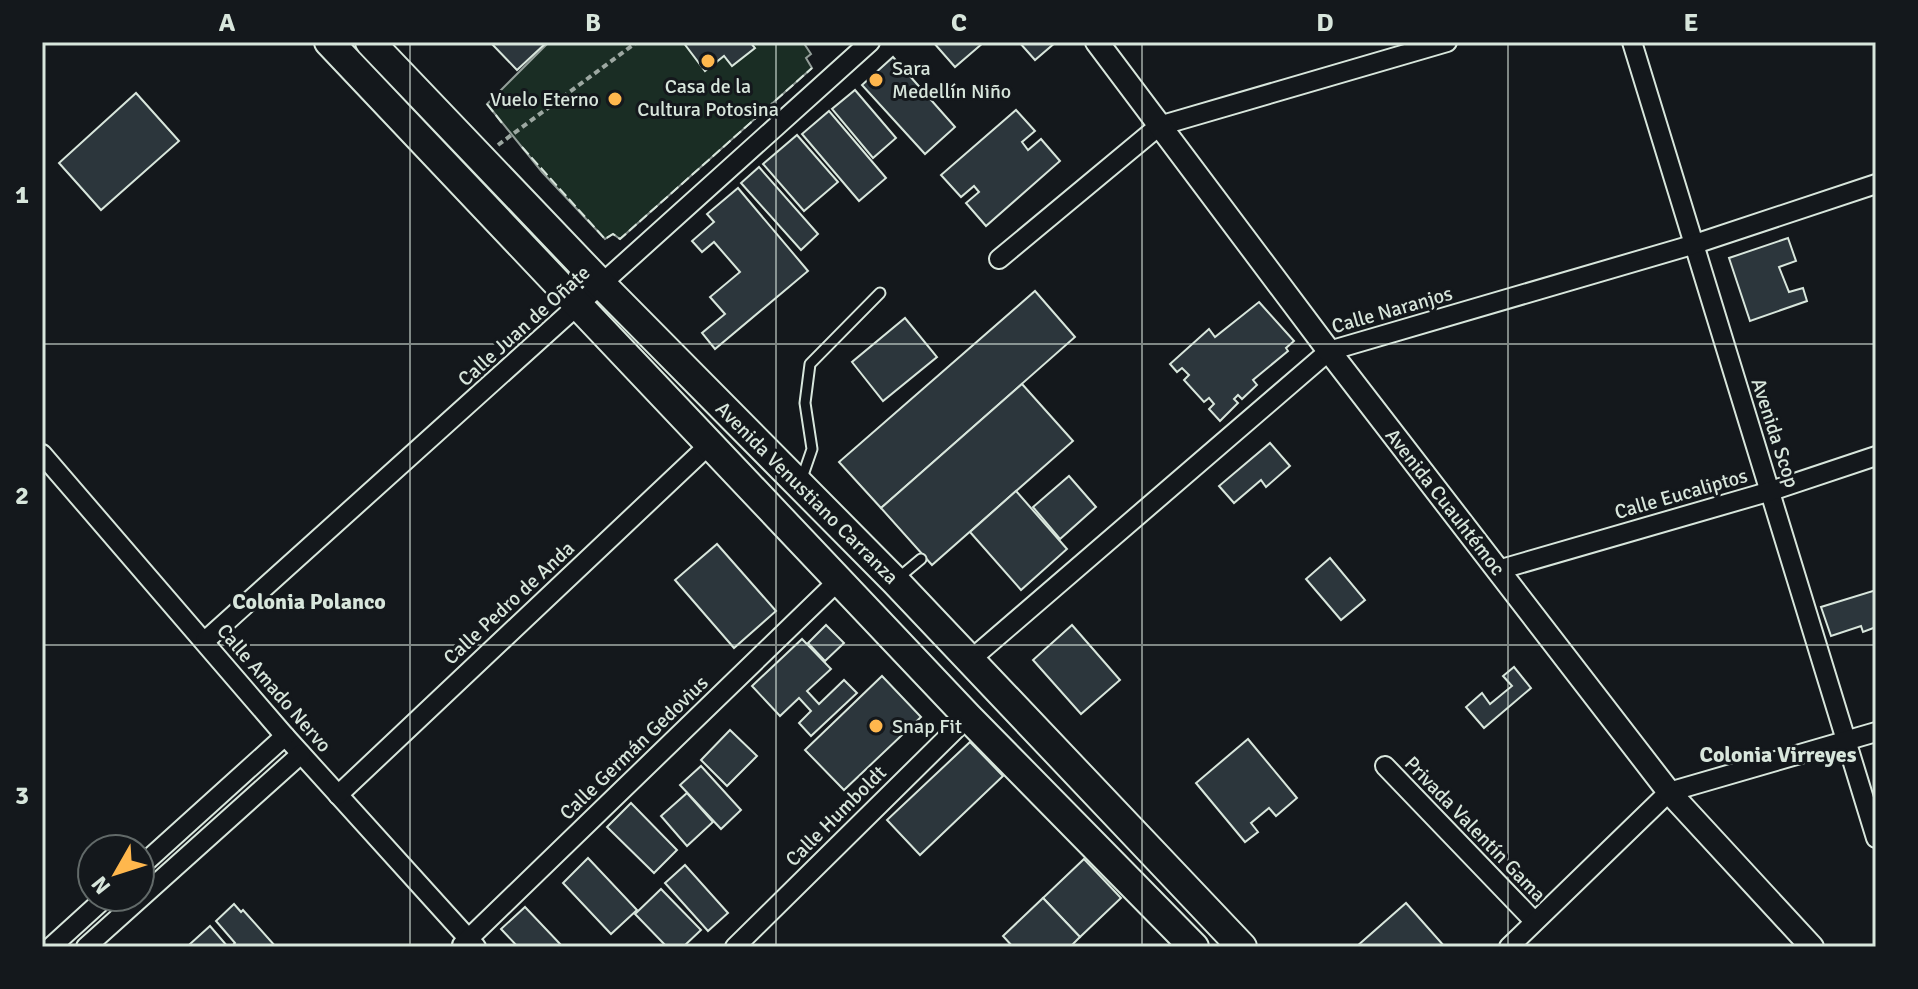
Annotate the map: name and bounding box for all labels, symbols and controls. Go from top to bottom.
text: A [219,7,236,39]
text: B [585,7,601,39]
text: C [951,7,967,39]
text: D [1316,7,1334,39]
text: E [1684,7,1698,39]
marker: Casa de la Cultura Potosina [699,52,717,70]
place label: Sara Medellín Niño [892,56,1011,104]
marker: Sara Medellín Niño [867,71,885,89]
place label: Casa de la Cultura Potosina [637,74,779,122]
place label: Vuelo Eterno [490,87,599,112]
marker: Vuelo Eterno [606,90,624,108]
text: 1 [15,179,29,211]
street label: Calle Juan de Oñate [453,260,595,392]
street label: Calle Naranjos [1329,281,1456,339]
street label: Avenida Scop [1746,375,1804,491]
street label: Avenida Venustiano Carranza [710,396,904,590]
street label: Avenida Cuauhtémoc [1380,424,1510,580]
street label: Calle Eucaliptos [1612,463,1751,525]
text: 2 [15,480,29,512]
street label: Calle Pedro de Anda [438,536,580,670]
district label: Colonia Polanco [232,588,386,615]
street label: Calle Amado Nervo [211,619,337,757]
street label: Calle Germán Gedovius [554,670,714,825]
place label: Snap Fit [892,714,962,739]
marker: Snap Fit [867,717,885,735]
district label: Colonia Virreyes [1700,741,1857,768]
street label: Privada Valentín Gama [1399,751,1551,907]
street label: Calle Humboldt [780,760,892,872]
text: 3 [15,780,29,812]
north arrow [76,833,156,913]
text: N [86,871,116,900]

